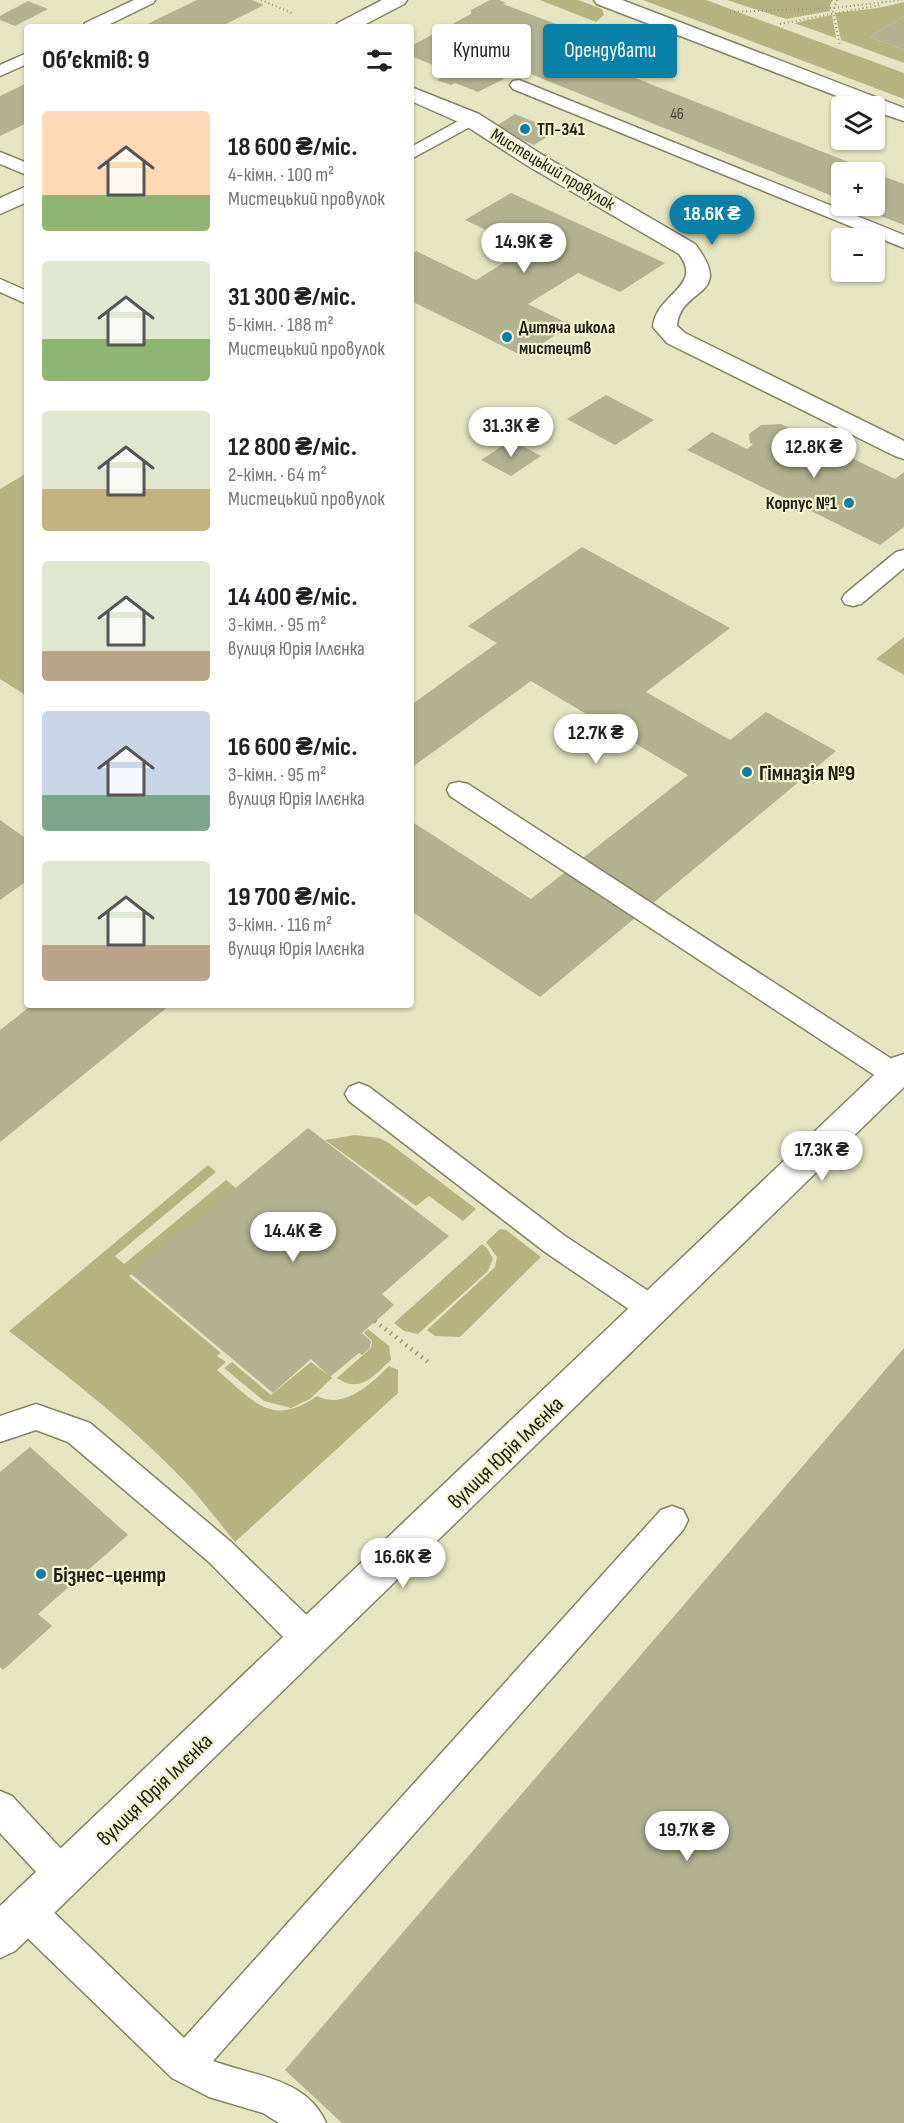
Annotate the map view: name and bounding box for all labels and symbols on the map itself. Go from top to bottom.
house number: 46 [670,105,684,124]
place label: ТП-341 [537,119,585,140]
marker: ТП-341 [518,122,532,136]
street label: Мистецький провулок [487,124,619,215]
pin: 18.6K ₴ [657,195,767,246]
pin: 14.9K ₴ [469,223,579,274]
place label: Дитяча школа мистецтв [519,317,615,359]
marker: Дитяча школа мистецтв [500,330,514,344]
pin: 31.3K ₴ [456,407,566,458]
pin: 12.8K ₴ [759,428,869,479]
place label: Корпус №1 [766,493,837,514]
marker: Корпус №1 [842,496,856,510]
pin: 12.7K ₴ [541,714,651,765]
place label: Гімназія №9 [759,760,855,787]
marker: Гімназія №9 [740,765,754,779]
pin: 17.3K ₴ [767,1131,877,1182]
pin: 14.4K ₴ [238,1212,348,1263]
street label: вулиця Юрія Іллєнка [443,1391,570,1515]
pin: 16.6K ₴ [348,1538,458,1589]
place label: Бізнес-центр [53,1562,166,1589]
marker: Бізнес-центр [34,1567,48,1581]
street label: вулиця Юрія Іллєнка [92,1728,219,1852]
pin: 19.7K ₴ [632,1811,742,1862]

